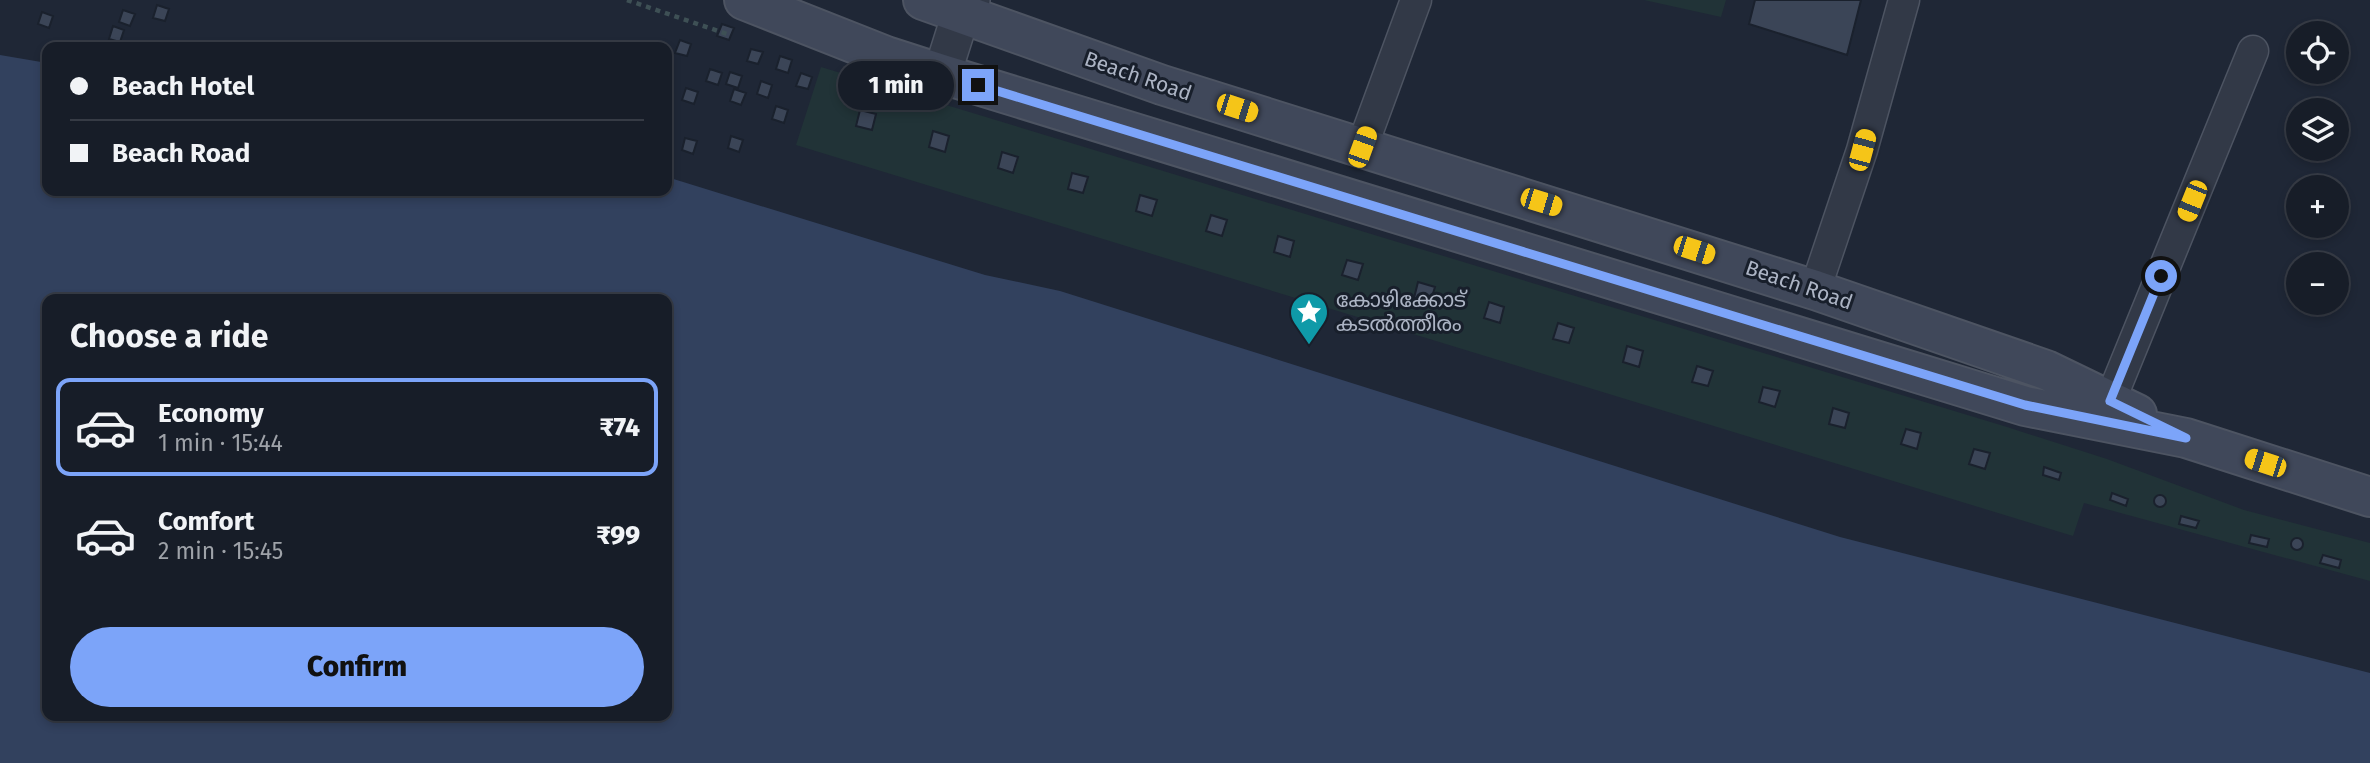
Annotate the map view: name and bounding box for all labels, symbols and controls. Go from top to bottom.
map controls [2286,21,2349,315]
button: locate [2286,21,2349,84]
street label: Beach Road [1081,46,1195,106]
callout: 1 min [838,60,954,110]
route end [962,69,994,101]
text: Beach Hotel [112,71,254,102]
text: 1 min [868,71,924,99]
car [1214,92,1261,124]
button: layers [2286,98,2349,161]
car [1345,124,1380,170]
car [1847,127,1878,173]
text: Beach Road [112,138,250,169]
button: + [2286,175,2349,238]
car [2175,178,2210,224]
car [1518,186,1565,218]
car [1671,234,1718,266]
button: − [2286,252,2349,315]
street label: Beach Road [1742,255,1856,315]
route start [2145,260,2177,292]
place label: കോഴിക്കോട് കടൽത്തീരം [1336,287,1468,337]
place icon: കോഴിക്കോട് കടൽത്തീരം [1288,291,1330,346]
text: Choose a ride [70,317,268,355]
icon: car [74,396,137,459]
text: Economy [158,398,264,429]
text: ₹74 [600,412,640,443]
text: 1 min · 15:44 [158,429,283,457]
car [2242,447,2289,479]
icon: car [74,504,137,567]
text: Comfort [158,506,254,537]
text: ₹99 [596,520,640,551]
text: 2 min · 15:45 [158,537,283,565]
button: Confirm [70,627,644,707]

